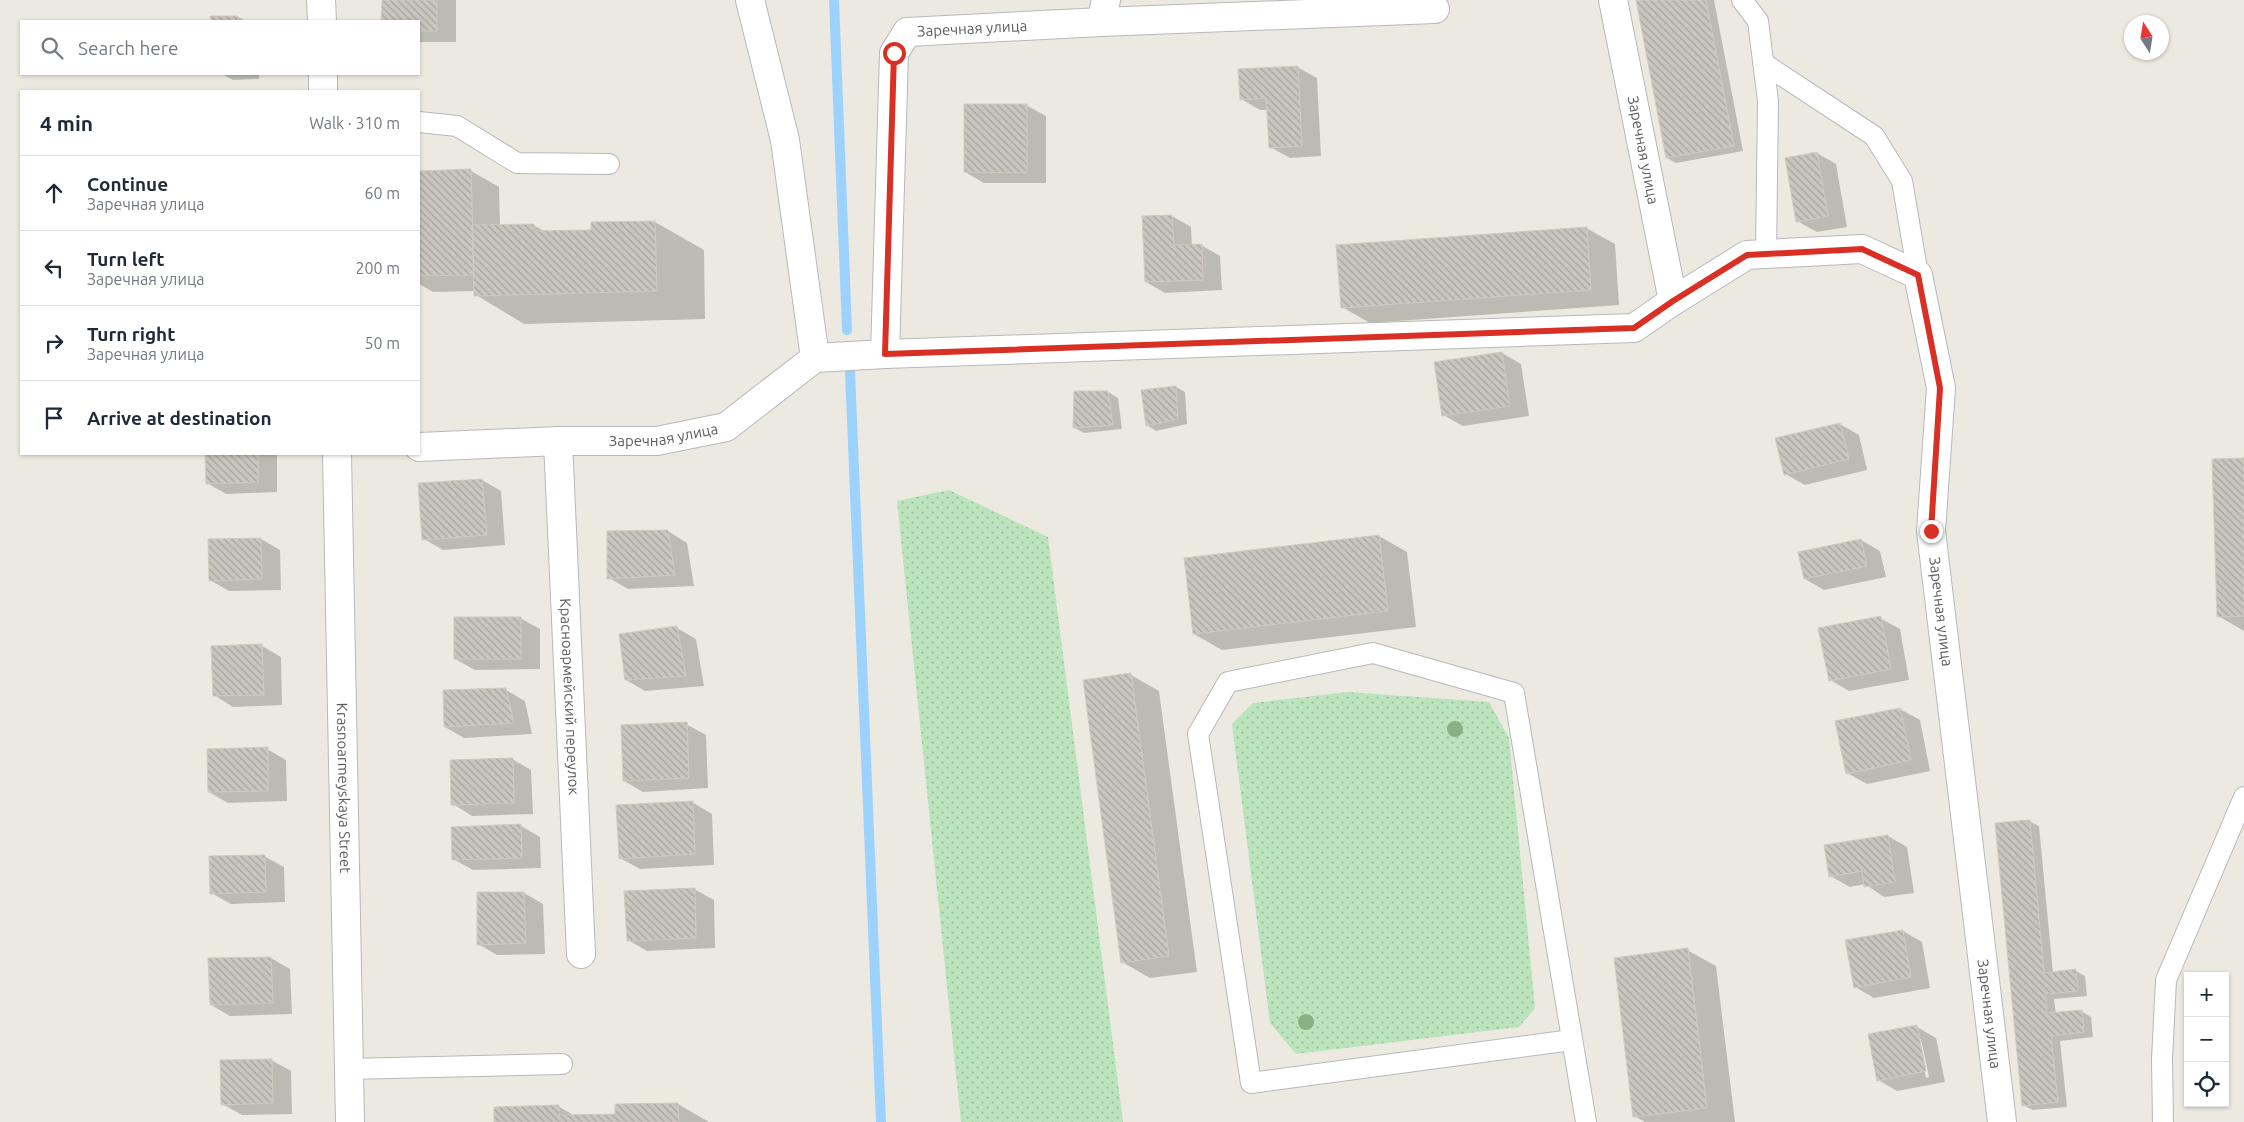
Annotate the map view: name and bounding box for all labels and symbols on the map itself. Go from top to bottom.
north arrow [2124,15,2169,60]
street label: Заречная улица [917,17,1028,39]
route start [883,42,906,65]
street label: Заречная улица [1625,94,1662,206]
street label: Заречная улица [609,420,719,449]
route end [1920,520,1943,543]
street label: Заречная улица [1926,556,1956,667]
street label: Красноармейский переулок [557,598,583,796]
street label: Krasnoarmeyskaya Street [334,703,354,873]
street label: Заречная улица [1974,958,2005,1069]

